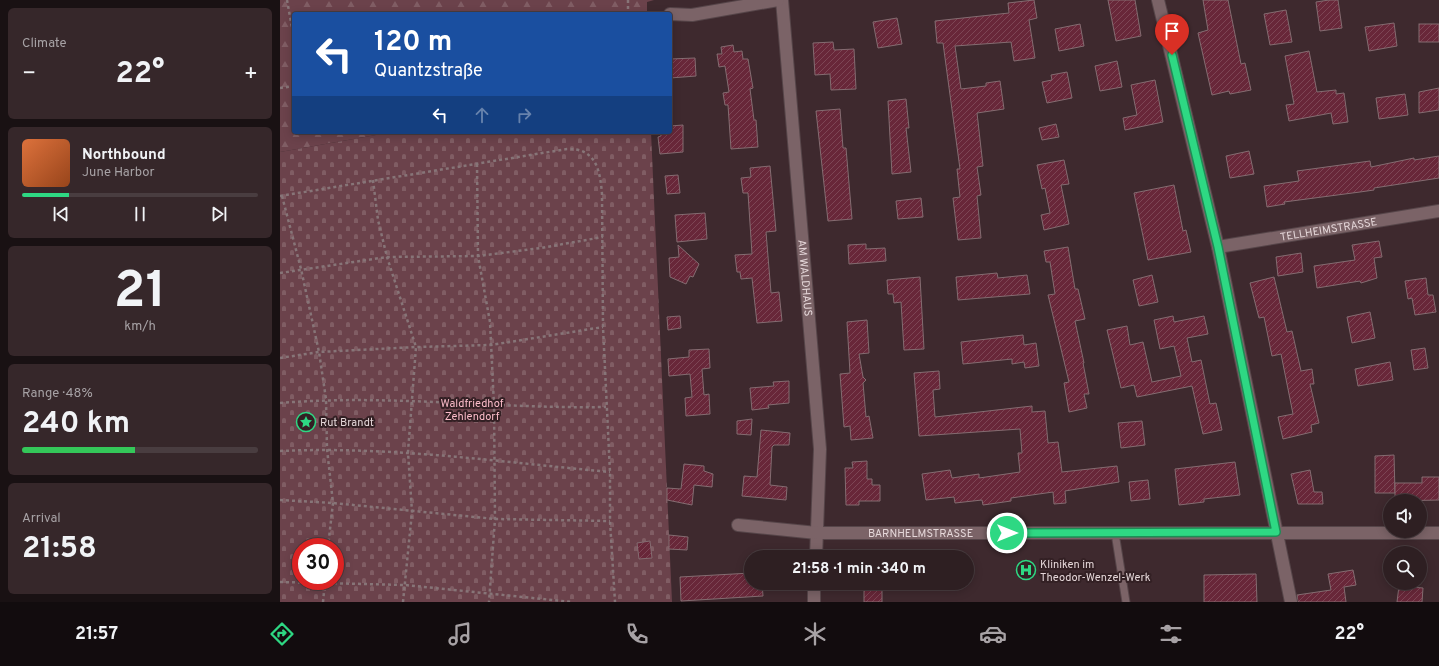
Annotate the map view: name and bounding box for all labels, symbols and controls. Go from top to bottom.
pin [1155,14,1189,55]
icon: arrive [1161,20,1183,42]
text: 120 m [374,25,452,61]
icon: left [308,28,360,80]
text: Climate [22,36,67,52]
text: 22° [115,56,165,93]
text: Quantzstraße [374,60,483,83]
text: − [22,61,36,88]
text: + [244,61,258,88]
icon: left [429,104,451,126]
icon: ahead [471,104,493,126]
icon: right [513,104,535,126]
text: Northbound [82,146,166,165]
text: June Harbor [82,165,155,181]
icon: previous [50,203,72,225]
icon: pause [129,203,151,225]
icon: next [208,203,230,225]
street label: TELLHEIMSTRASSE [1279,215,1378,245]
street label: AM WALDHAUS [794,239,815,317]
text: 21 [114,260,166,326]
text: km/h [124,319,156,335]
text: Range · 48% [22,386,93,402]
park label: Waldfriedhof Zehlendorf [441,397,504,424]
text: 240 km [22,406,130,443]
place icon: Rut Brandt [295,411,317,433]
place label: Rut Brandt [320,416,374,430]
map controls [1383,494,1427,590]
button: sound [1383,494,1427,538]
text: Arrival [22,511,61,527]
position arrow [986,512,1028,554]
street label: BARNHELMSTRASSE [868,527,973,541]
text: 21:58 [22,531,97,568]
speed limit sign: 30 [292,538,344,590]
button: search [1383,546,1427,590]
place label: Kliniken im Theodor-Wenzel-Werk [1040,558,1151,585]
hospital icon: Kliniken im Theodor-Wenzel-Werk [1015,559,1037,581]
text: 21:58 · 1 min · 340 m [792,560,926,579]
icon: directions [268,620,296,648]
icon: music [446,620,474,648]
icon: phone [623,620,651,648]
icon: climate [801,620,829,648]
icon: car [979,620,1007,648]
icon: filters [1157,620,1185,648]
text: 21:57 [75,623,118,646]
text: 22° [1334,623,1364,646]

